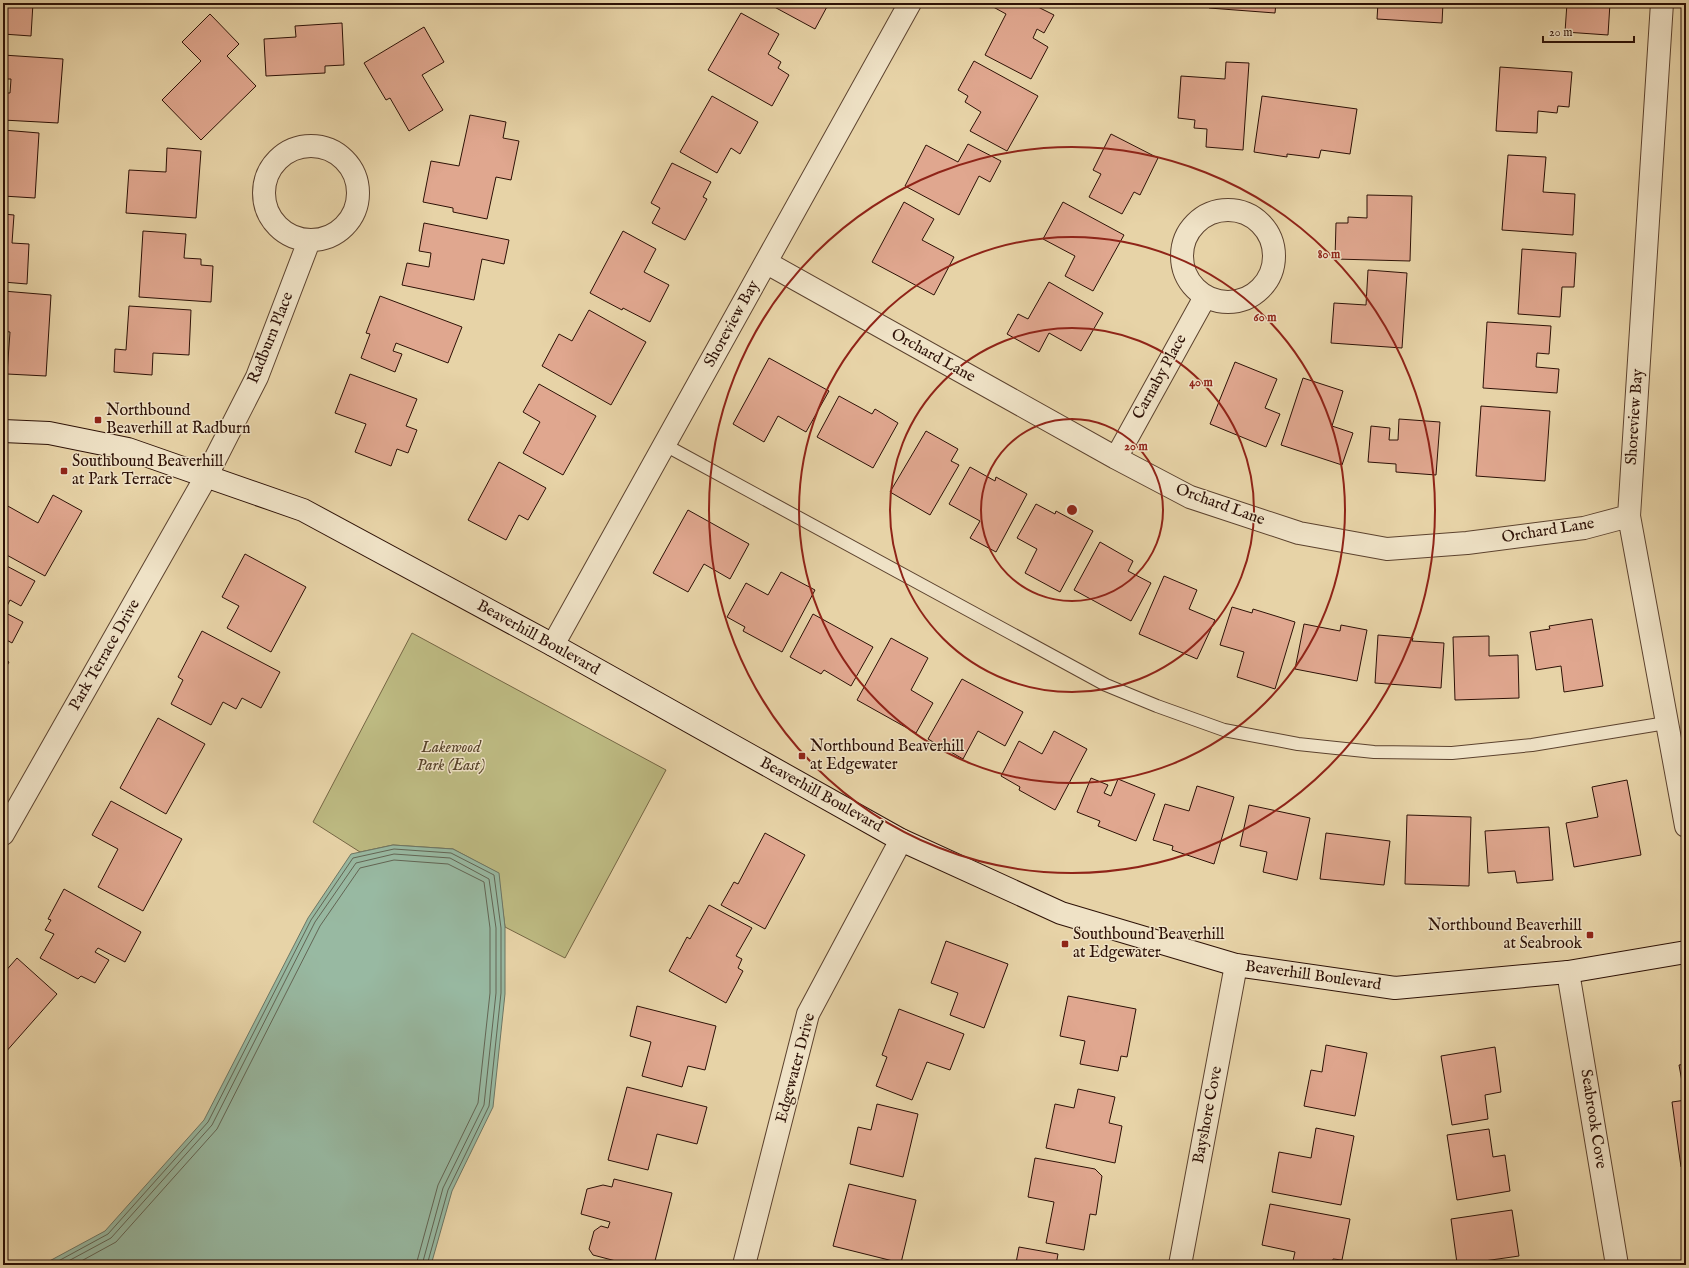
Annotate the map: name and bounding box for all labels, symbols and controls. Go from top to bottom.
scale bar [1543,18,1634,44]
text: 20 m [1549,25,1572,40]
text: 80 m [1318,247,1341,262]
street label: Shoreview Bay [700,277,764,371]
street label: Radburn Place [244,289,298,387]
text: 60 m [1254,310,1277,325]
street label: Orchard Lane [887,325,979,387]
street label: Carnaby Place [1128,331,1192,423]
street label: Shoreview Bay [1622,368,1648,466]
text: 40 m [1189,375,1214,390]
place label: Northbound Beaverhill at Radburn [106,401,251,439]
marker: Northbound Beaverhill at Radburn [93,415,103,425]
text: 20 m [1124,439,1148,454]
place label: Southbound Beaverhill at Park Terrace [72,452,224,490]
marker: Southbound Beaverhill at Park Terrace [59,466,69,476]
street label: Orchard Lane [1173,480,1267,530]
centre of rings [1065,503,1079,517]
street label: Orchard Lane [1500,514,1596,548]
street label: Park Terrace Drive [65,596,145,714]
street label: Beaverhill Boulevard [473,596,603,680]
place label: Northbound Beaverhill at Edgewater [810,737,965,775]
park label: Lakewood Park (East) [417,738,485,776]
marker: Northbound Beaverhill at Edgewater [797,751,807,761]
street label: Beaverhill Boulevard [756,753,886,837]
place label: Northbound Beaverhill at Seabrook [1428,916,1583,954]
place label: Southbound Beaverhill at Edgewater [1073,925,1225,963]
marker: Northbound Beaverhill at Seabrook [1585,930,1595,940]
marker: Southbound Beaverhill at Edgewater [1060,939,1070,949]
street label: Beaverhill Boulevard [1244,957,1383,996]
street label: Edgewater Drive [772,1011,820,1125]
street label: Bayshore Cove [1189,1065,1227,1165]
street label: Seabrook Cove [1575,1068,1611,1170]

